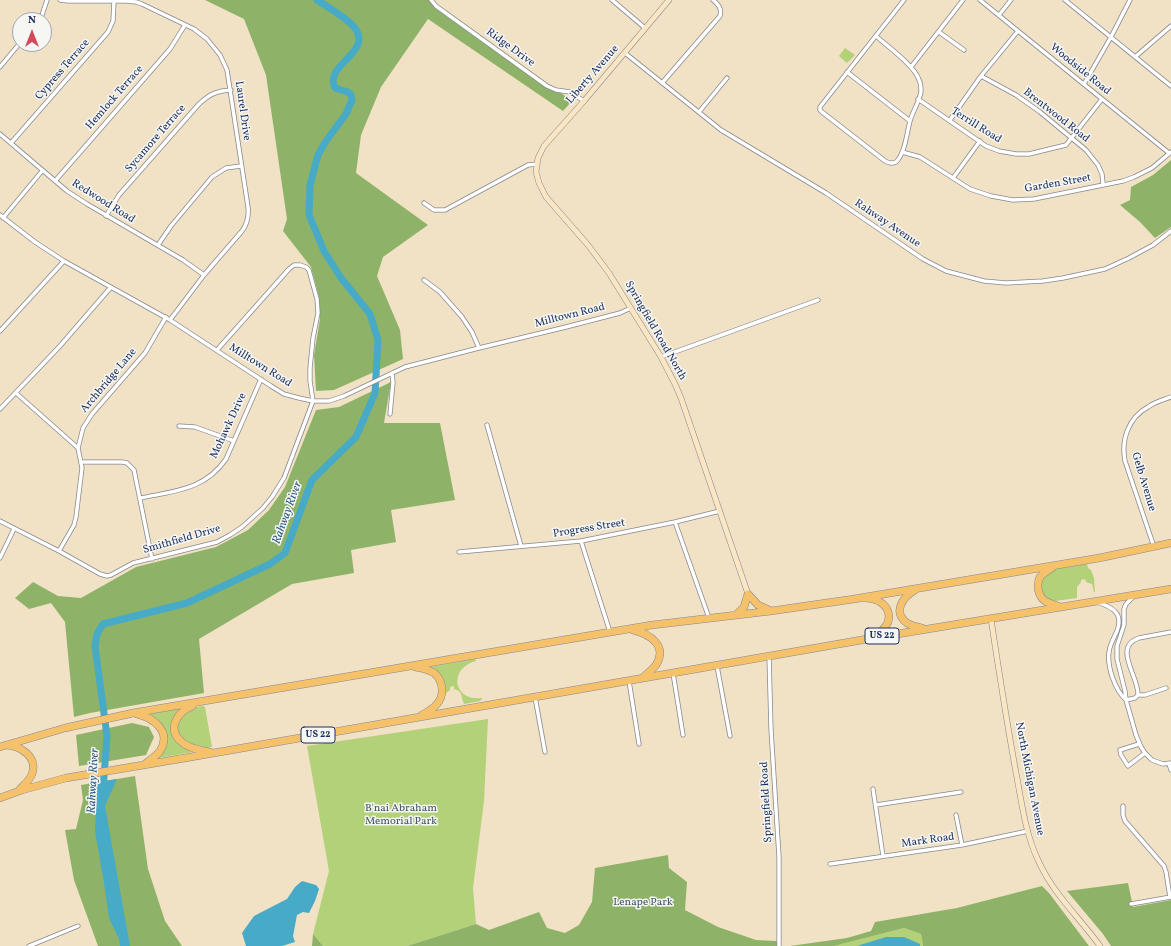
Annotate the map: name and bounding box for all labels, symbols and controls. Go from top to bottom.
north arrow [12,12,52,52]
text: N [28,13,36,28]
street label: Ridge Drive [483,26,537,70]
street label: Cypress Terrace [33,37,93,103]
street label: Woodside Road [1047,41,1113,99]
street label: Liberty Avenue [564,43,622,107]
street label: Hemlock Terrace [83,63,147,133]
street label: Laurel Drive [231,80,253,142]
street label: Brentwood Road [1020,86,1092,146]
street label: Sycamore Terrace [123,102,189,176]
street label: Terrill Road [948,105,1004,147]
street label: Garden Street [1024,172,1092,196]
street label: Redwood Road [69,177,137,227]
street label: Rahway Avenue [851,197,923,251]
street label: Springfield Road North [621,279,689,383]
street label: Milltown Road [534,301,606,331]
street label: Milltown Road [226,341,294,391]
street label: Archbridge Lane [78,346,140,416]
street label: Mohawk Drive [208,391,250,461]
street label: Gelb Avenue [1128,451,1158,513]
water label: Rahway River [270,480,306,546]
street label: Progress Street [552,517,626,541]
street label: Smithfield Drive [142,523,222,557]
road number: US 22 [865,628,899,644]
street label: North Michigan Avenue [1012,721,1046,837]
road number: US 22 [301,727,335,743]
water label: Rahway River [85,748,103,814]
street label: Springfield Road [758,761,776,843]
park label: B'nai Abraham Memorial Park [365,802,437,828]
street label: Mark Road [901,831,955,851]
park label: Lenape Park [613,896,673,910]

